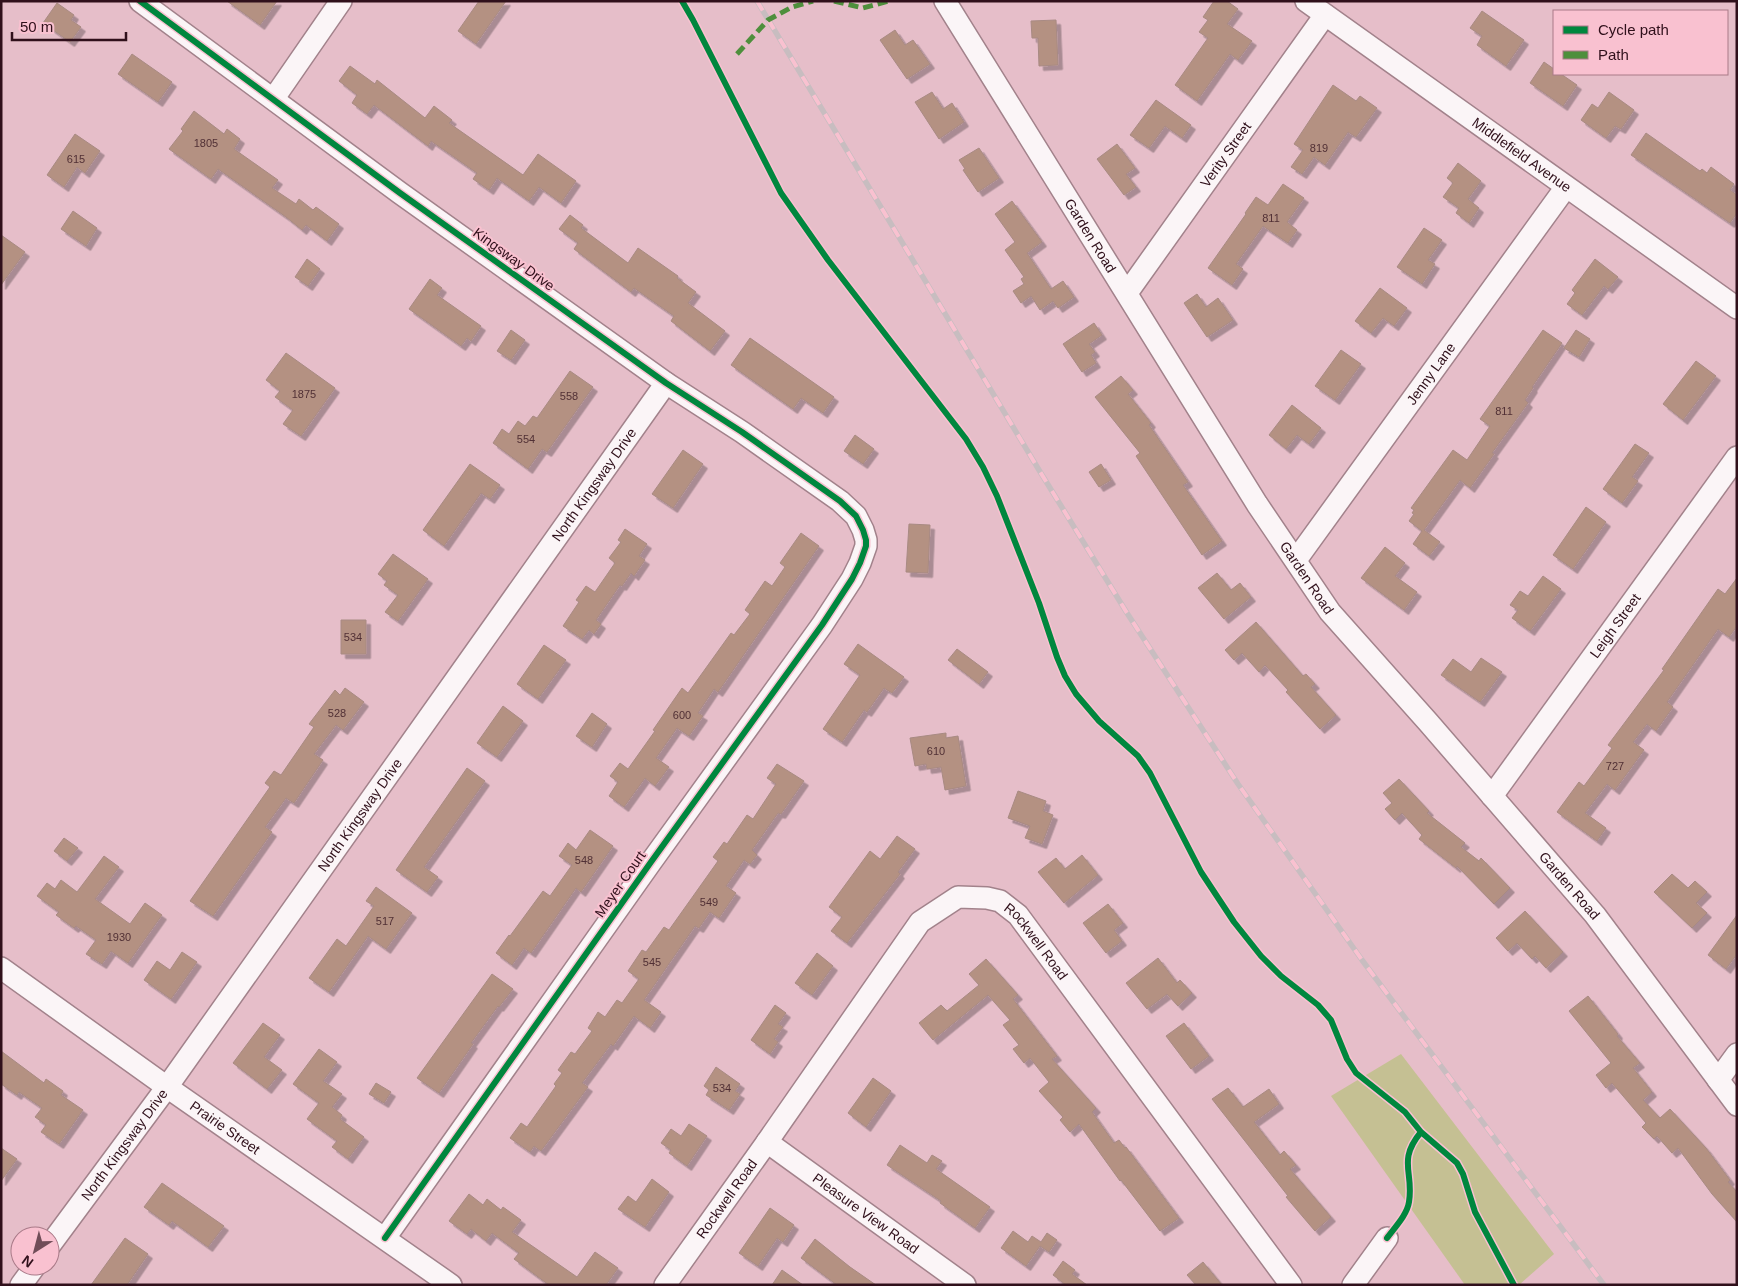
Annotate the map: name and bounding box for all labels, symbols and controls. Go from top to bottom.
scale bar [12,10,126,42]
legend [1553,10,1728,75]
text: 50 m [20,18,53,35]
text: Cycle path [1598,21,1669,38]
text: Path [1598,46,1629,63]
street label: Middlefield Avenue [1469,114,1574,195]
street label: Verity Street [1197,119,1254,190]
house number: 1805 [194,137,218,149]
house number: 819 [1310,142,1328,154]
house number: 615 [67,153,85,165]
street label: Garden Road [1062,196,1119,276]
house number: 811 [1262,212,1280,224]
street label: Kingsway Drive [470,224,558,294]
street label: Jenny Lane [1403,339,1459,408]
house number: 1875 [292,388,316,400]
house number: 558 [560,390,578,402]
house number: 811 [1495,405,1513,417]
street label: North Kingsway Drive [549,425,640,544]
house number: 554 [517,433,535,445]
street label: Garden Road [1277,538,1337,617]
street label: Leigh Street [1586,590,1644,661]
house number: 534 [344,631,362,643]
house number: 528 [328,707,346,719]
house number: 600 [673,709,691,721]
house number: 610 [927,745,945,757]
street label: North Kingsway Drive [314,755,405,875]
house number: 727 [1606,760,1624,772]
street label: Meyer Court [591,848,649,920]
street label: Garden Road [1536,849,1603,923]
house number: 548 [575,854,593,866]
house number: 549 [700,896,718,908]
street label: Rockwell Road [1001,899,1071,983]
house number: 517 [376,915,394,927]
house number: 1930 [107,931,131,943]
house number: 545 [643,956,661,968]
house number: 534 [713,1082,731,1094]
street label: North Kingsway Drive [78,1085,171,1203]
street label: Prairie Street [187,1098,263,1157]
street label: Rockwell Road [693,1156,760,1241]
street label: Pleasure View Road [810,1170,922,1257]
north arrow [10,1226,60,1276]
text: N [19,1252,36,1271]

